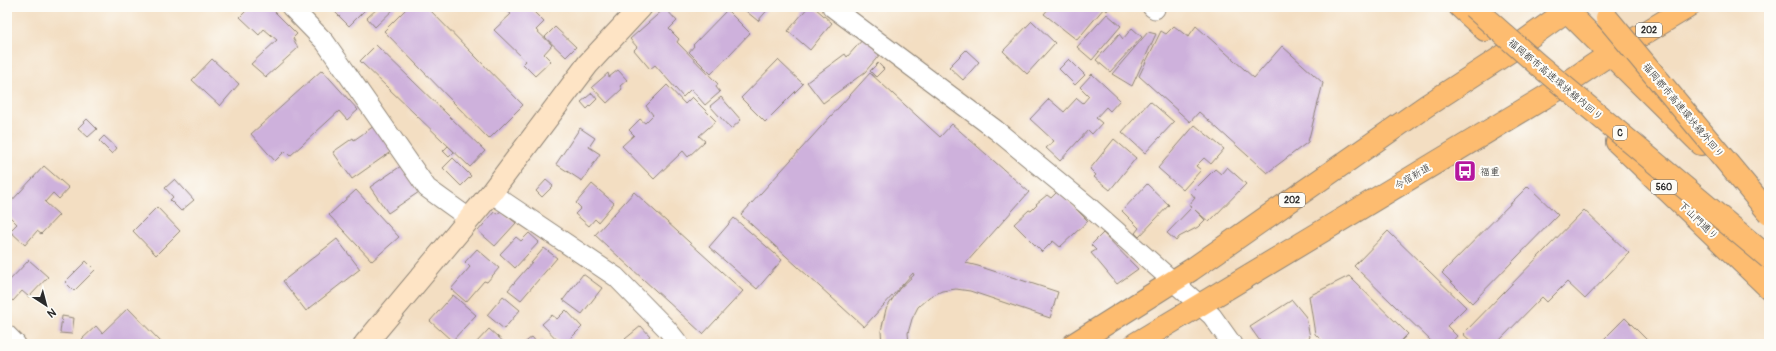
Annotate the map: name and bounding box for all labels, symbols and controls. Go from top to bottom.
road number: 202 [1636,23,1662,37]
street label: 福岡都市高速環状線内回り [1506,37,1605,123]
street label: 福岡都市高速環状線外回り [1640,61,1726,160]
road number: C [1613,126,1627,140]
bus stop icon: 福重 [1452,158,1478,184]
street label: 今宿新道 [1392,161,1433,192]
place label: 福重 [1480,166,1500,178]
road number: 560 [1651,180,1677,194]
road number: 202 [1279,193,1305,207]
street label: 下山門通り [1676,199,1720,242]
north arrow [26,285,66,325]
text: N [44,305,58,320]

